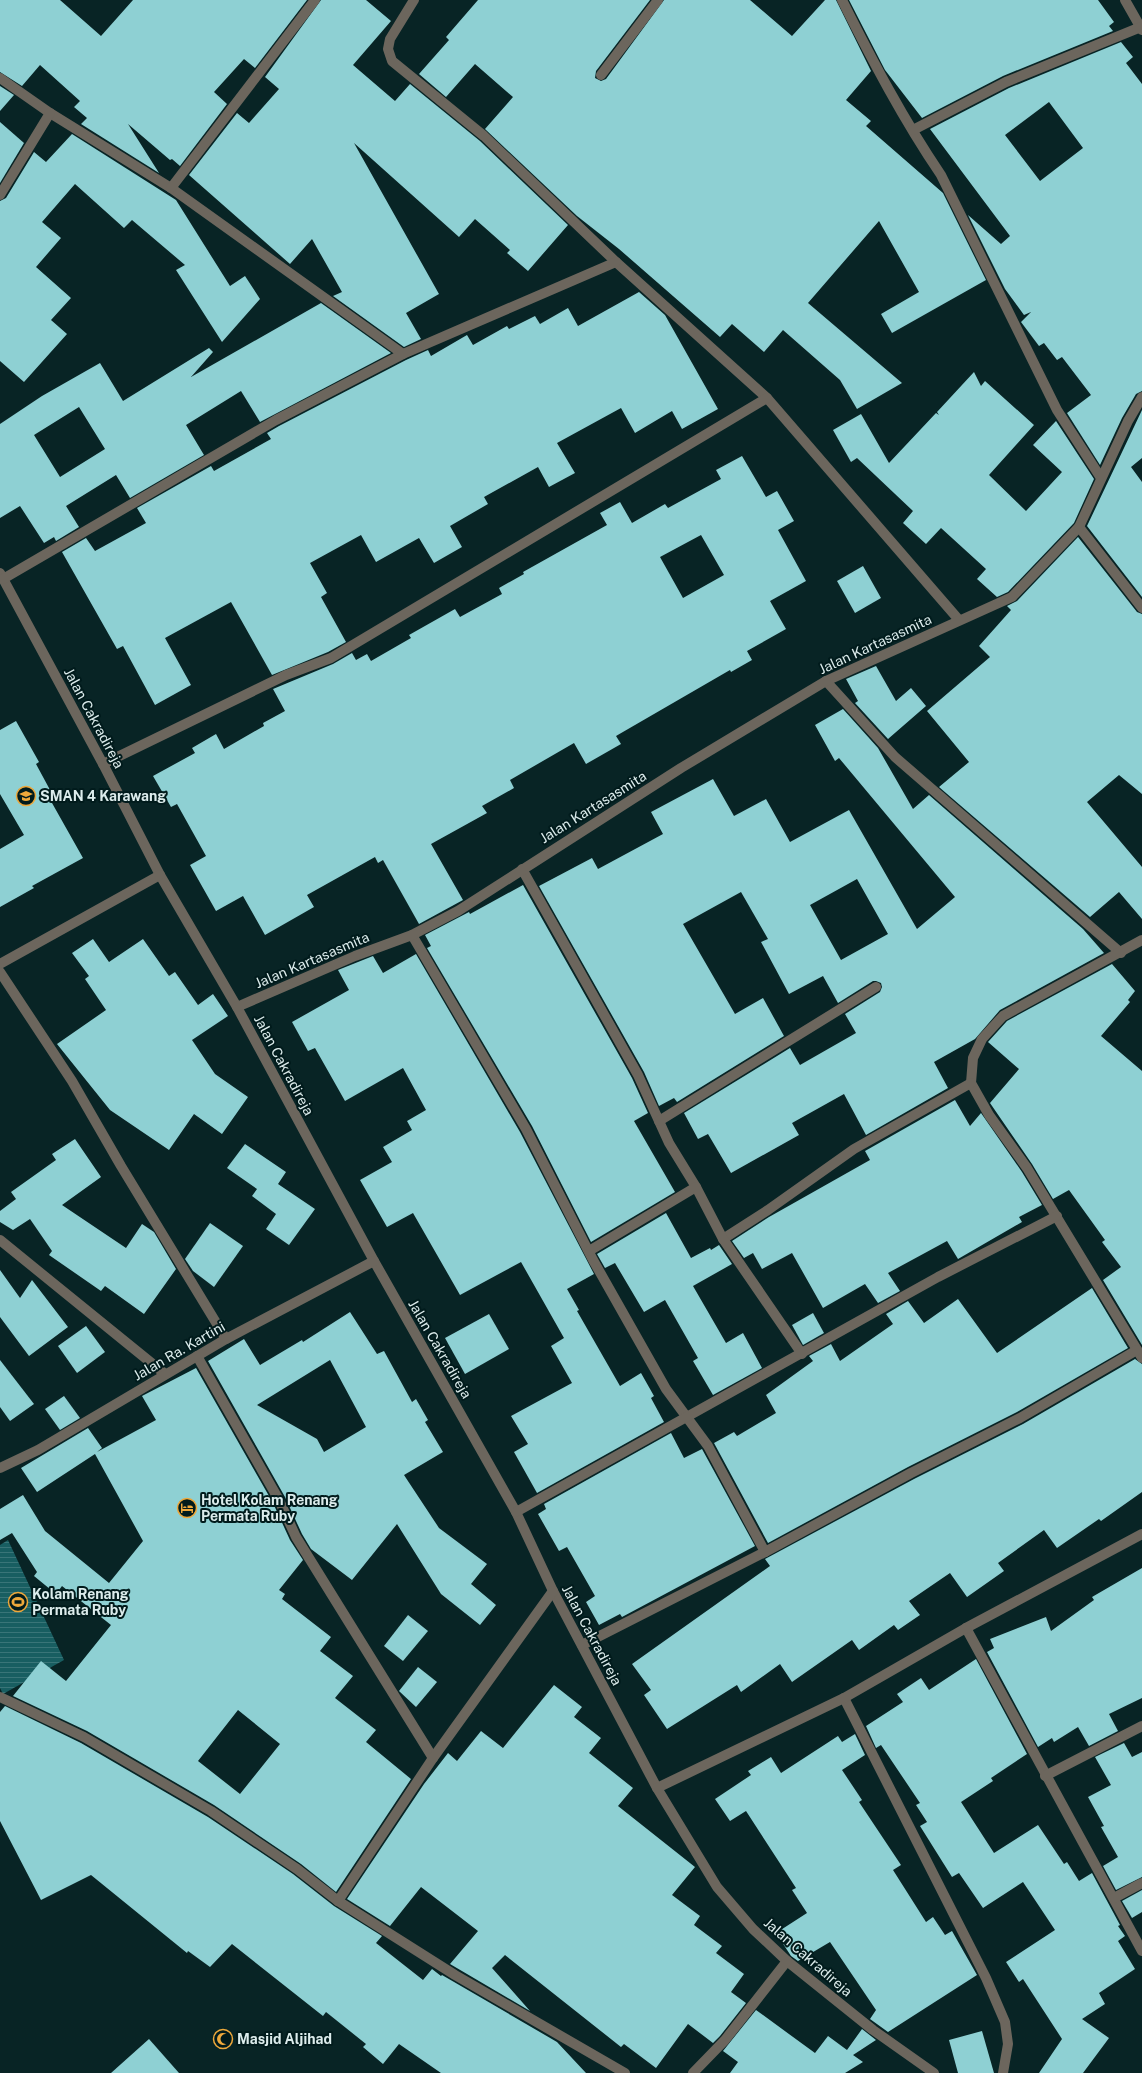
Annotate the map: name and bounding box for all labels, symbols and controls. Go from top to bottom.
street label: Jalan Kartasasmita [816,611,934,677]
street label: Jalan Cakradireja [61,665,127,771]
street label: Jalan Kartasasmita [537,768,649,846]
school or university icon: SMAN 4 Karawang [15,785,37,807]
place label: SMAN 4 Karawang [40,788,166,804]
street label: Jalan Kartasasmita [252,929,372,991]
street label: Jalan Cakradireja [251,1012,317,1118]
street label: Jalan Cakradireja [405,1297,475,1401]
street label: Jalan Ra. Kartini [130,1318,228,1384]
place label: Hotel Kolam Renang Permata Ruby [201,1492,338,1524]
hotel icon: Hotel Kolam Renang Permata Ruby [176,1497,198,1519]
street label: Jalan Cakradireja [559,1582,625,1688]
place label: Kolam Renang Permata Ruby [32,1586,129,1618]
sports icon: Kolam Renang Permata Ruby [7,1591,29,1613]
street label: Jalan Cakradireja [761,1914,855,2000]
mosque icon: Masjid Aljihad [212,2028,234,2050]
place label: Masjid Aljihad [237,2031,332,2047]

